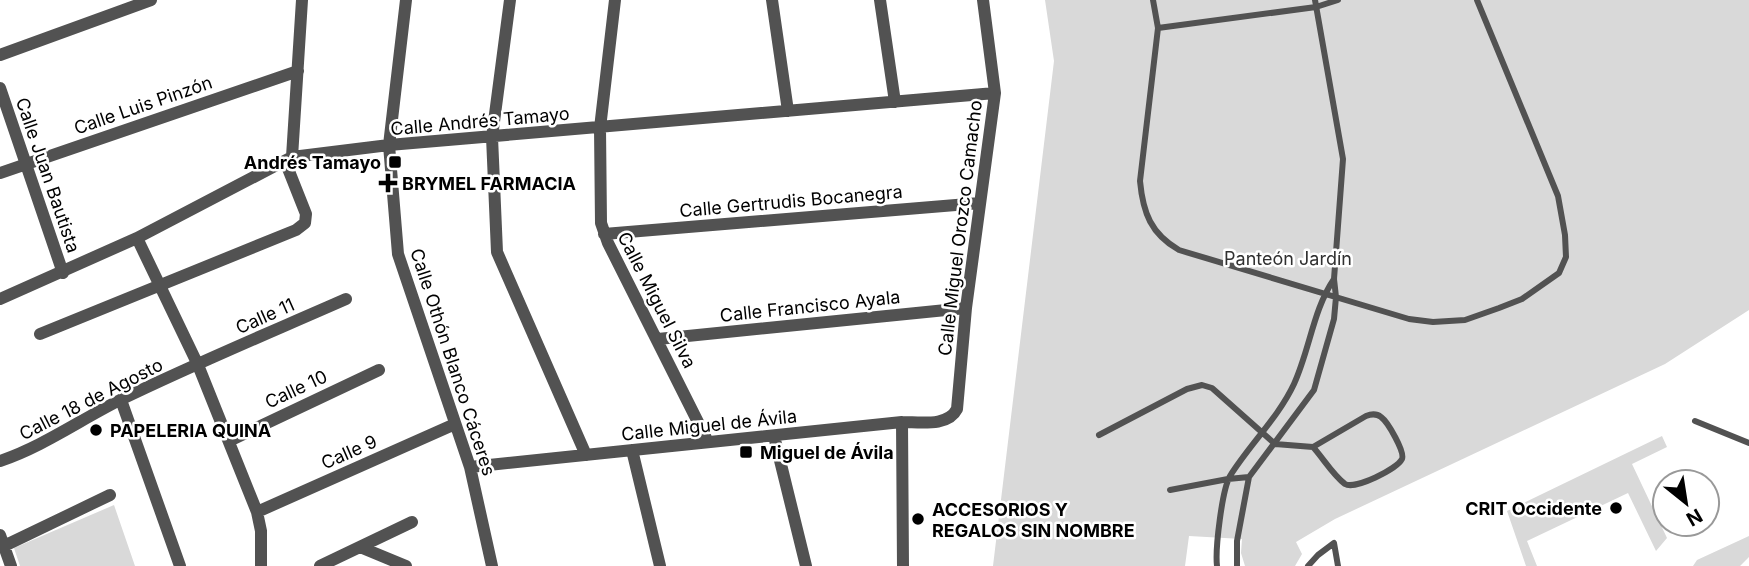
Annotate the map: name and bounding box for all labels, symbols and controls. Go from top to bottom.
street label: Calle Luis Pinzón [71,71,215,139]
street label: Calle Juan Bautista [12,95,84,255]
street label: Calle Miguel Orozco Camacho [934,99,986,357]
street label: Calle Andrés Tamayo [390,103,570,139]
place label: Andrés Tamayo [244,152,381,173]
marker: Andrés Tamayo [387,154,403,170]
place label: BRYMEL FARMACIA [402,173,576,194]
marker: BRYMEL FARMACIA [380,175,396,191]
street label: Calle Gertrudis Bocanegra [679,181,903,221]
street label: Calle Miguel Silva [614,228,700,372]
street label: Calle Othón Blanco Cáceres [406,246,500,478]
park label: Panteón Jardín [1224,248,1352,269]
street label: Calle Francisco Ayala [719,286,901,326]
street label: Calle 11 [232,294,298,338]
street label: Calle 18 de Agosto [16,354,166,444]
street label: Calle 10 [262,365,330,413]
street label: Calle Miguel de Ávila [620,404,798,445]
place label: PAPELERIA QUINA [110,420,271,441]
marker: PAPELERIA QUINA [88,422,104,438]
street label: Calle 9 [318,430,380,474]
place label: Miguel de Ávila [760,442,894,463]
marker: Miguel de Ávila [738,444,754,460]
north arrow [1651,468,1721,538]
place label: CRIT Occidente [1465,498,1602,519]
place label: ACCESORIOS Y REGALOS SIN NOMBRE [932,499,1135,541]
marker: CRIT Occidente [1608,500,1624,516]
text: N [1682,504,1706,531]
marker: ACCESORIOS Y REGALOS SIN NOMBRE [910,511,926,527]

